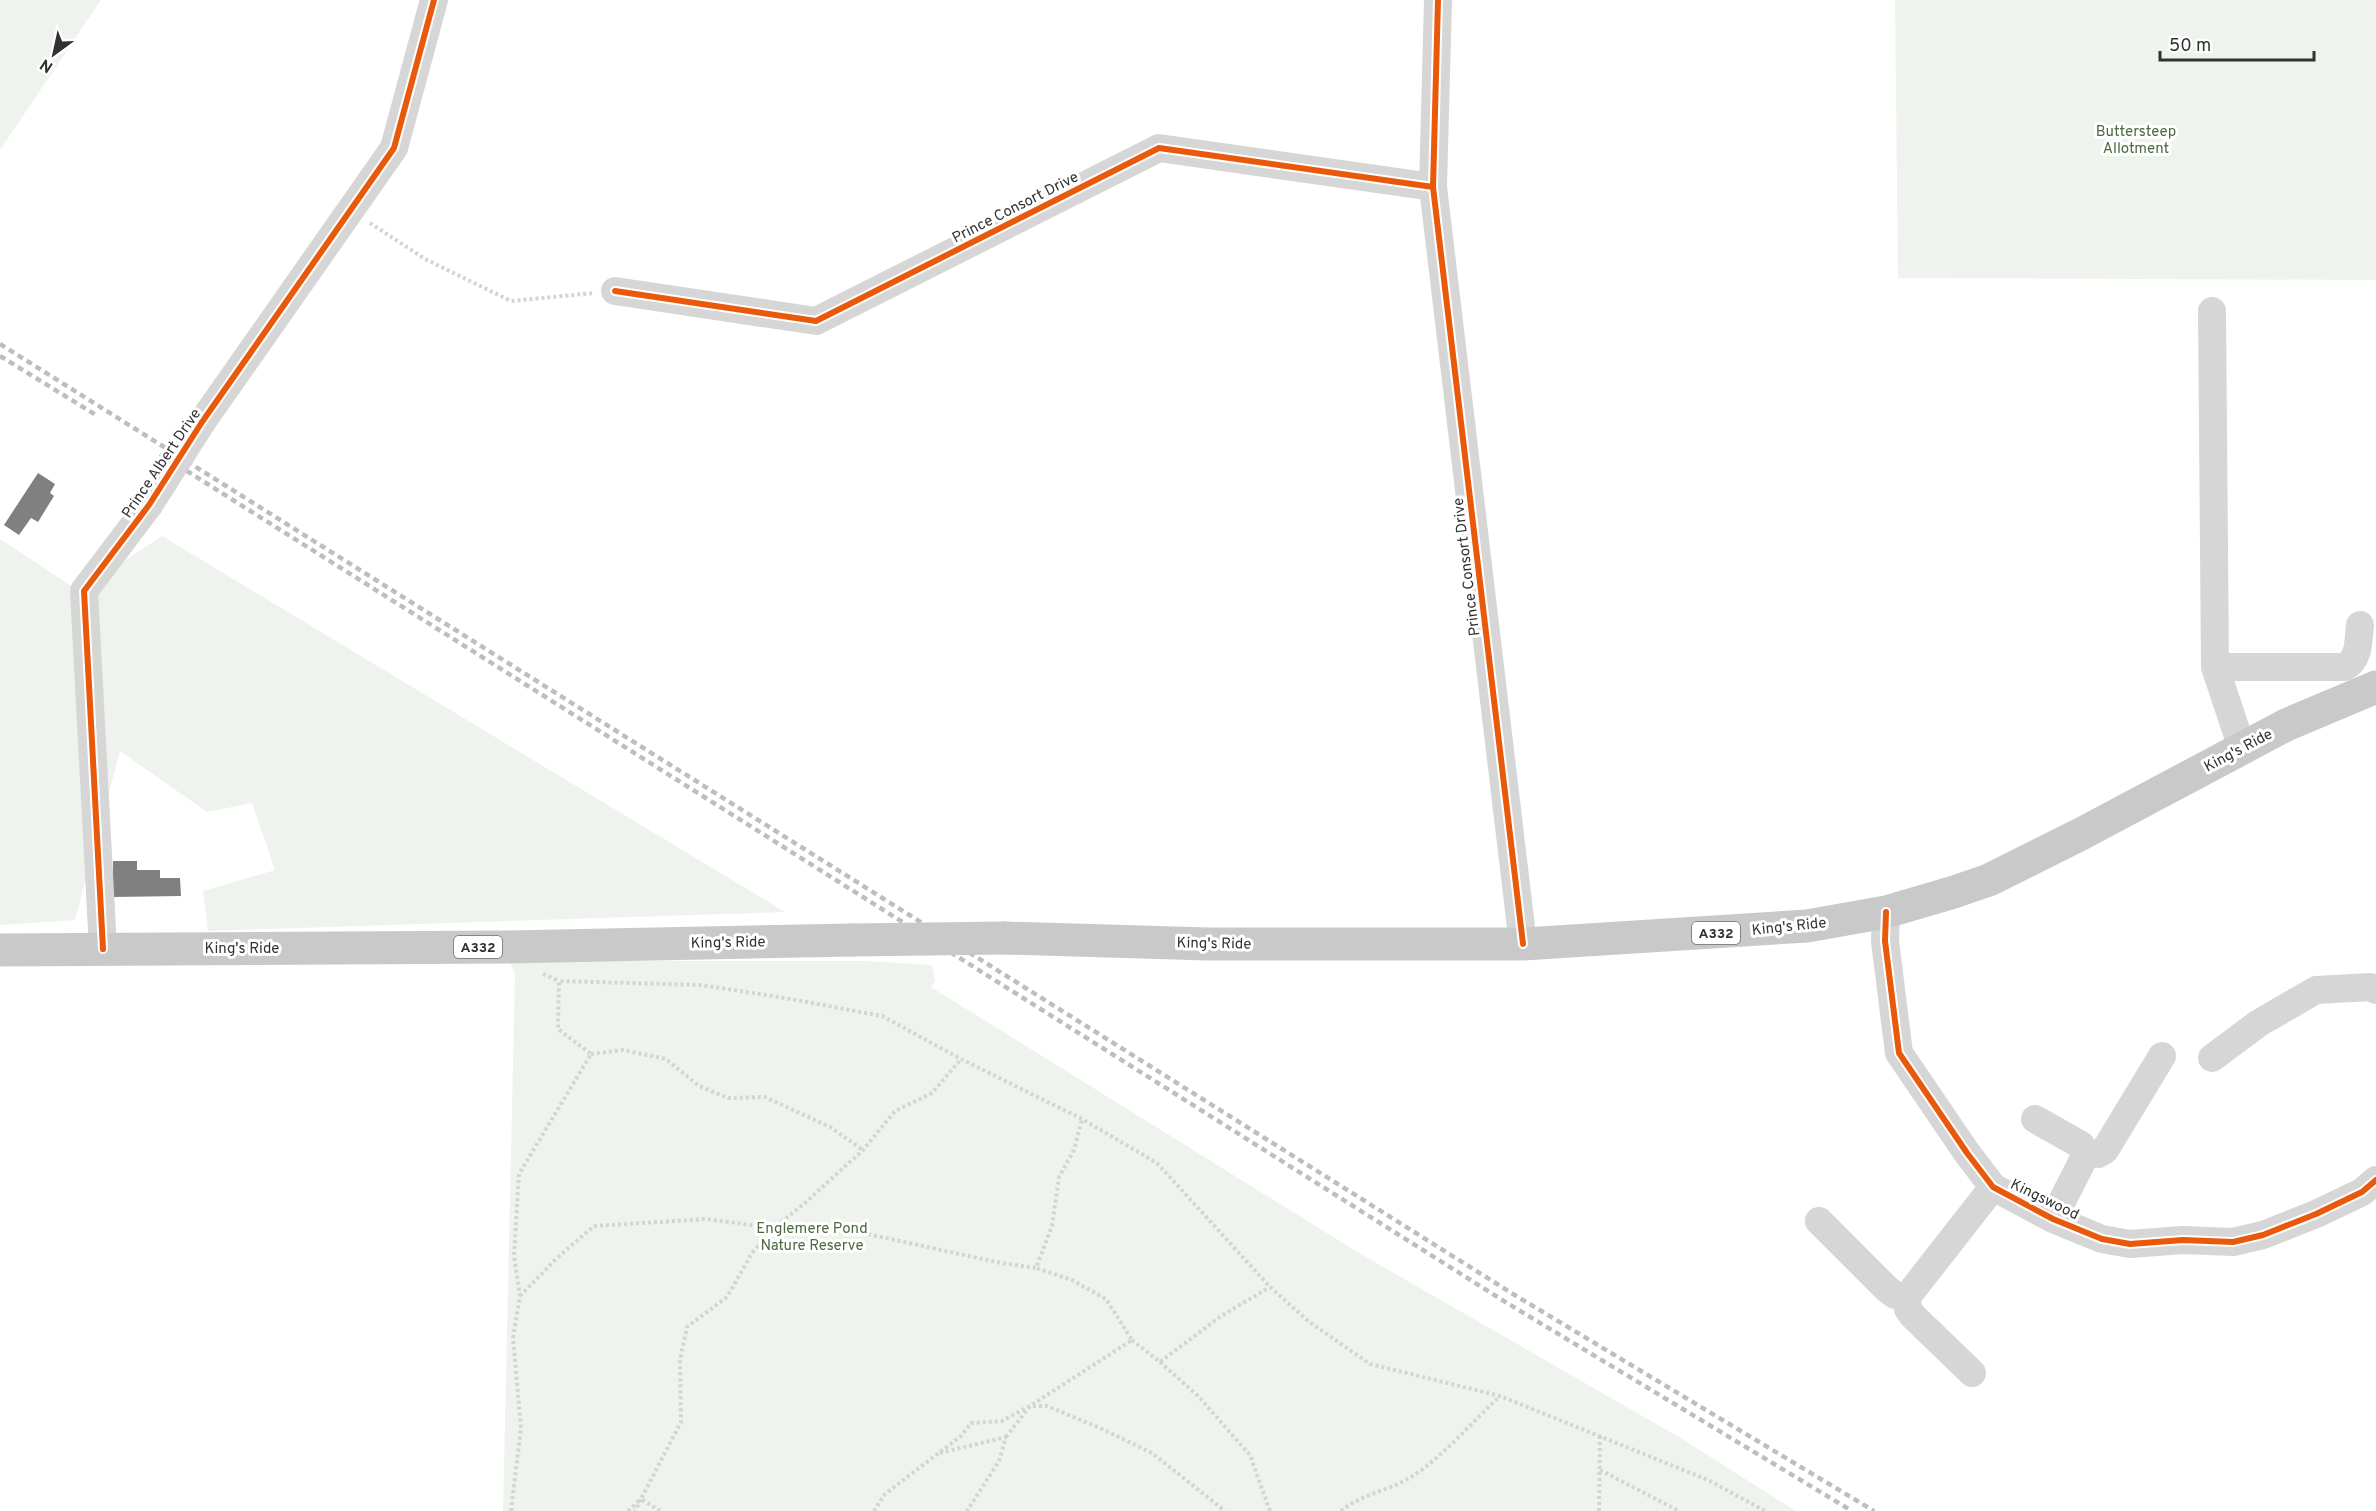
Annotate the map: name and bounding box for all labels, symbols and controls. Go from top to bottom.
north arrow [24,24,84,84]
scale bar [2160,24,2314,62]
text: 50 m [2169,35,2211,58]
text: N [37,53,57,76]
park label: Buttersteep Allotment [2096,123,2176,159]
street label: Prince Consort Drive [949,168,1082,248]
street label: Prince Albert Drive [119,405,206,522]
street label: Prince Consort Drive [1450,496,1485,637]
street label: King's Ride [2201,725,2276,777]
street label: King's Ride [1751,914,1827,941]
road number: A332 [1692,922,1740,944]
street label: King's Ride [690,933,766,954]
street label: King's Ride [1176,934,1252,955]
road number: A332 [454,936,502,958]
street label: King's Ride [205,940,279,959]
street label: Kingswood [2007,1176,2082,1225]
park label: Englemere Pond Nature Reserve [756,1220,868,1256]

